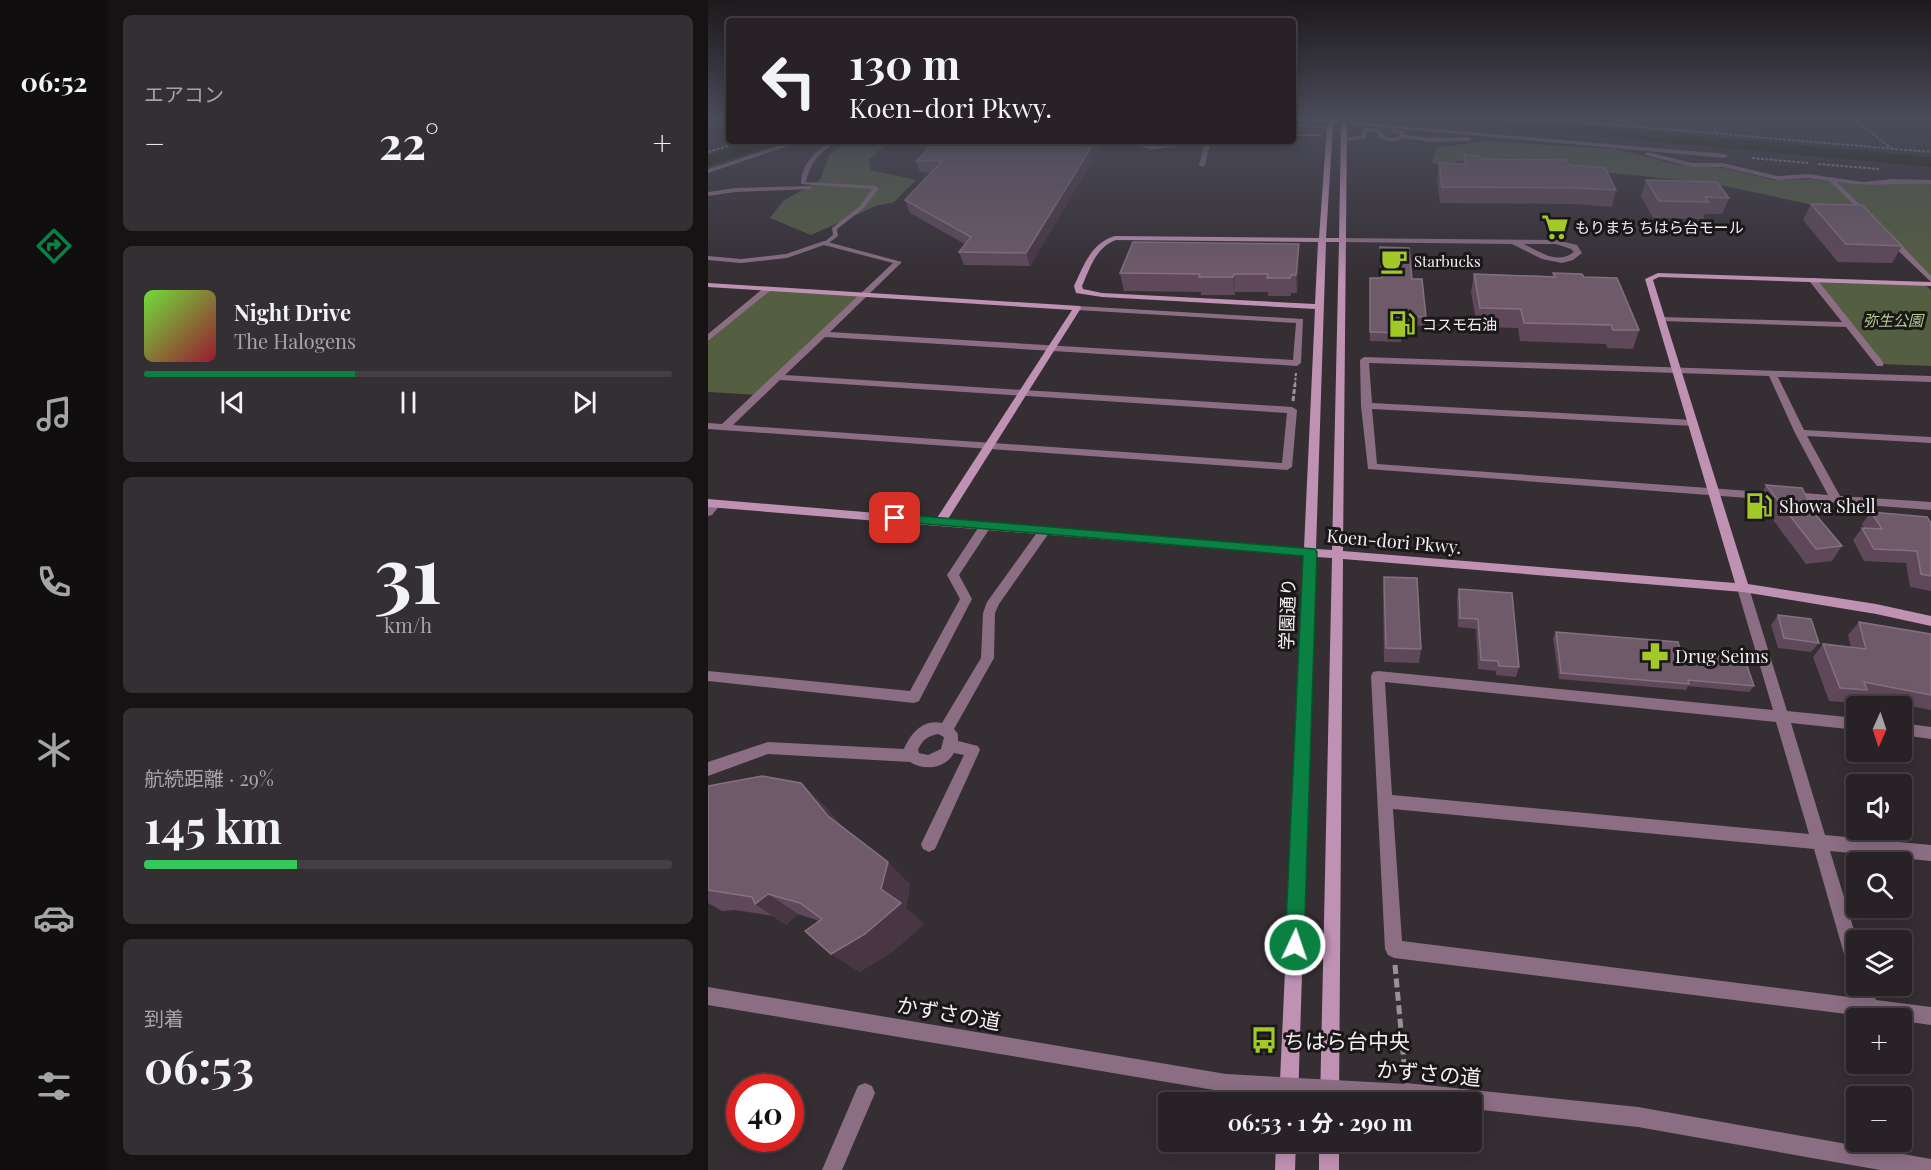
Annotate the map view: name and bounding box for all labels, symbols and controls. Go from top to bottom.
text: 130 m [849,35,960,91]
icon: left [750,42,828,120]
text: 06:52 [21,63,87,99]
text: エアコン [144,80,224,107]
text: Koen-dori Pkwy. [849,89,1052,125]
text: 22° [379,111,439,171]
text: − [144,120,165,164]
text: + [653,120,672,164]
supermarket icon: もりまち ちはら台モール [1540,212,1570,242]
place label: もりまち ちはら台モール [1575,217,1744,237]
icon: directions [33,225,75,267]
cafe icon: Starbucks [1379,246,1409,276]
place label: Starbucks [1414,251,1481,271]
text: Night Drive [234,297,351,327]
fuel station icon: コスモ石油 [1387,309,1417,339]
park label: 弥生公園 [1863,310,1925,330]
place label: コスモ石油 [1422,314,1497,334]
text: The Halogens [234,327,356,354]
icon: previous [216,386,249,419]
icon: pause [392,386,425,419]
icon: next [568,386,601,419]
icon: music [33,393,75,435]
fuel station icon: Showa Shell [1744,491,1774,521]
pin [869,492,920,543]
place label: Showa Shell [1779,494,1876,518]
icon: arrive [878,501,911,534]
text: 31 [374,520,442,624]
street label: Koen-dori Pkwy. [1326,523,1462,559]
icon: phone [33,561,75,603]
street label: 学園通り [1274,578,1300,650]
text: km/h [384,611,432,638]
pharmacy icon: Drug Seims [1640,641,1670,671]
place label: Drug Seims [1675,644,1769,668]
north arrow [1846,696,1912,762]
map controls [1846,696,1912,1152]
icon: climate [33,729,75,771]
text: 航続距離 · 29% [144,764,274,791]
button: sound [1846,774,1912,840]
text: 145 km [144,795,282,855]
button: search [1846,852,1912,918]
icon: car [33,897,75,939]
position arrow [1263,913,1327,977]
button: layers [1846,930,1912,996]
street label: かずさの道 [895,989,1003,1035]
text: 到着 [144,1004,184,1031]
button: + [1846,1008,1912,1074]
bus stop icon: ちはら台中央 [1249,1025,1279,1055]
place label: ちはら台中央 [1284,1026,1410,1054]
text: 06:53 [144,1035,254,1095]
street label: かずさの道 [1375,1053,1483,1091]
icon: filters [33,1065,75,1107]
speed limit sign: 40 [726,1074,804,1152]
button: − [1846,1086,1912,1152]
text: 06:53 · 1 分 · 290 m [1228,1107,1412,1137]

